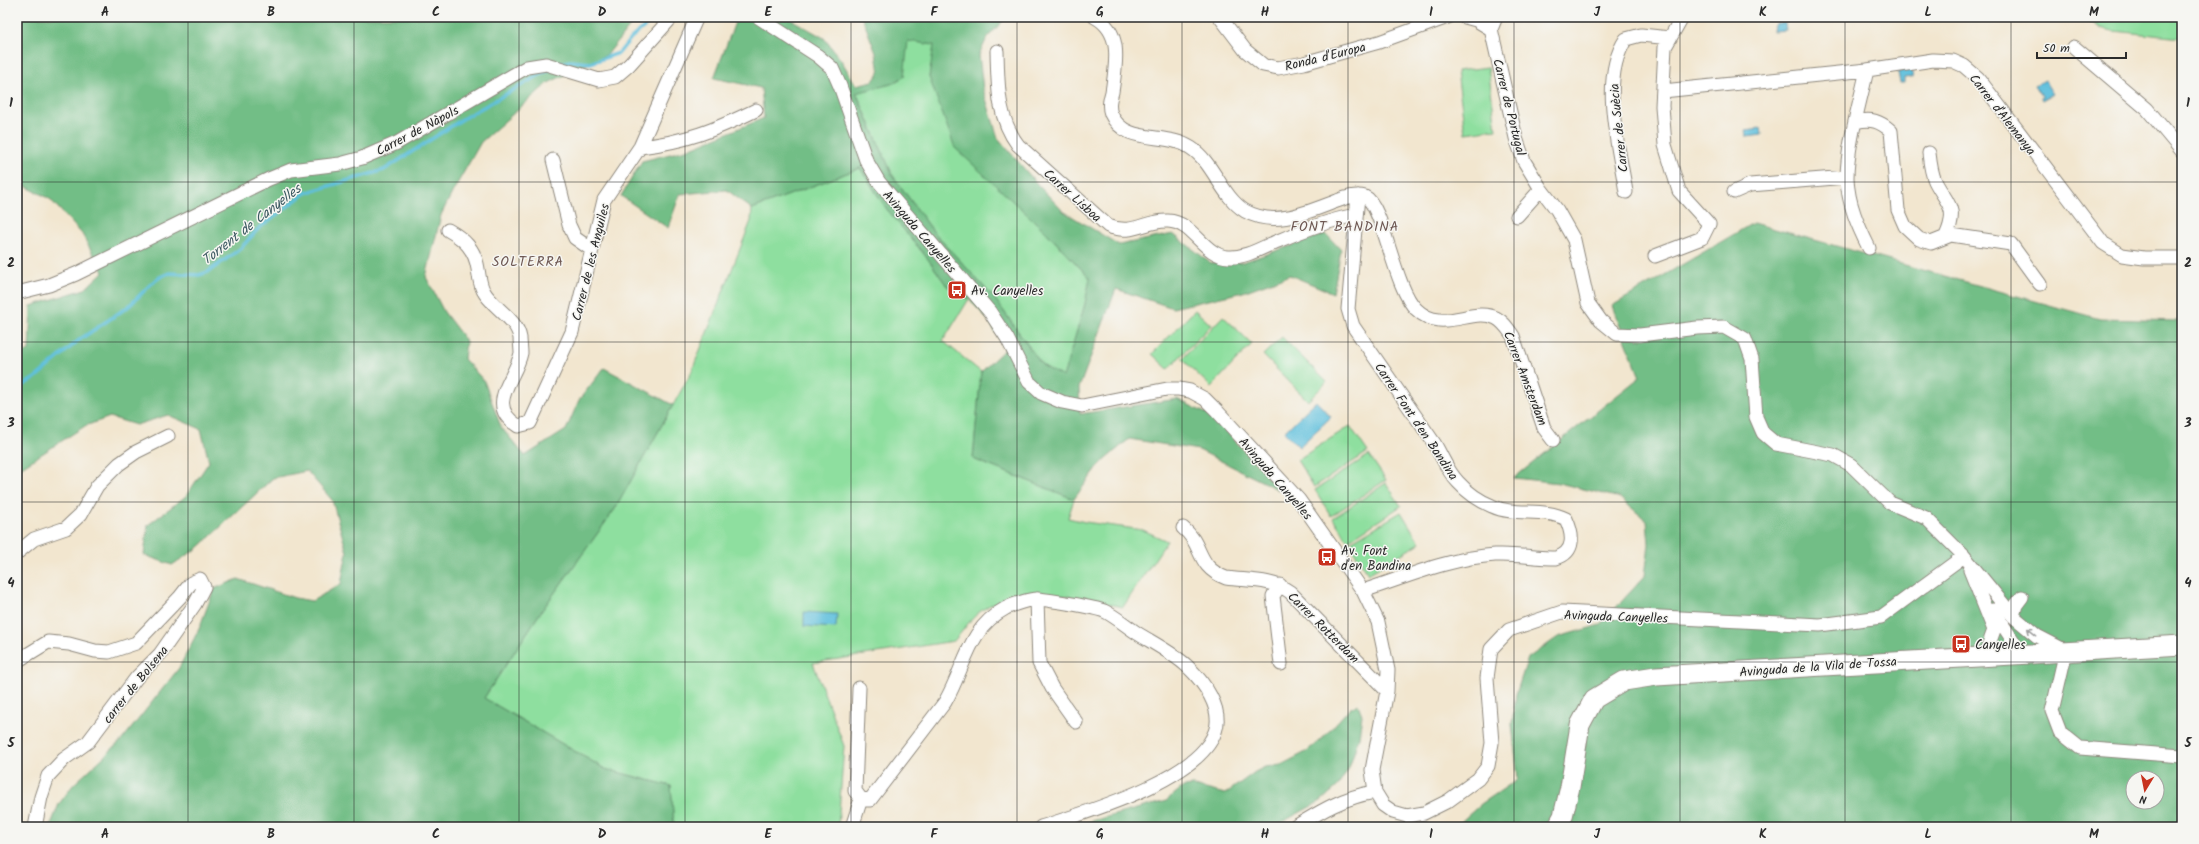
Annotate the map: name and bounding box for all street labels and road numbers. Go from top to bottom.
street label: Ronda d'Europa [1283,37,1368,78]
street label: Carrer de Portugal [1486,57,1531,158]
street label: Carrer d'Alemanya [1963,70,2040,160]
street label: Carrer de Suècia [1604,82,1635,173]
street label: Carrer de Nàpols [373,100,463,162]
street label: Carrer Lisboa [1038,164,1106,228]
street label: Avinguda Canyelles [877,186,961,279]
street label: Carrer de les Anguiles [567,201,616,323]
street label: Carrer Amsterdam [1497,328,1552,429]
street label: Carrer Font d'en Bandina [1368,359,1463,485]
street label: Avinguda Canyelles [1233,433,1317,526]
street label: Carrer Rotterdam [1282,587,1364,669]
street label: Avinguda Canyelles [1564,605,1669,630]
street label: carrer de Bolsena [98,641,174,729]
street label: Avinguda de la Vila de Tossa [1739,652,1898,683]

